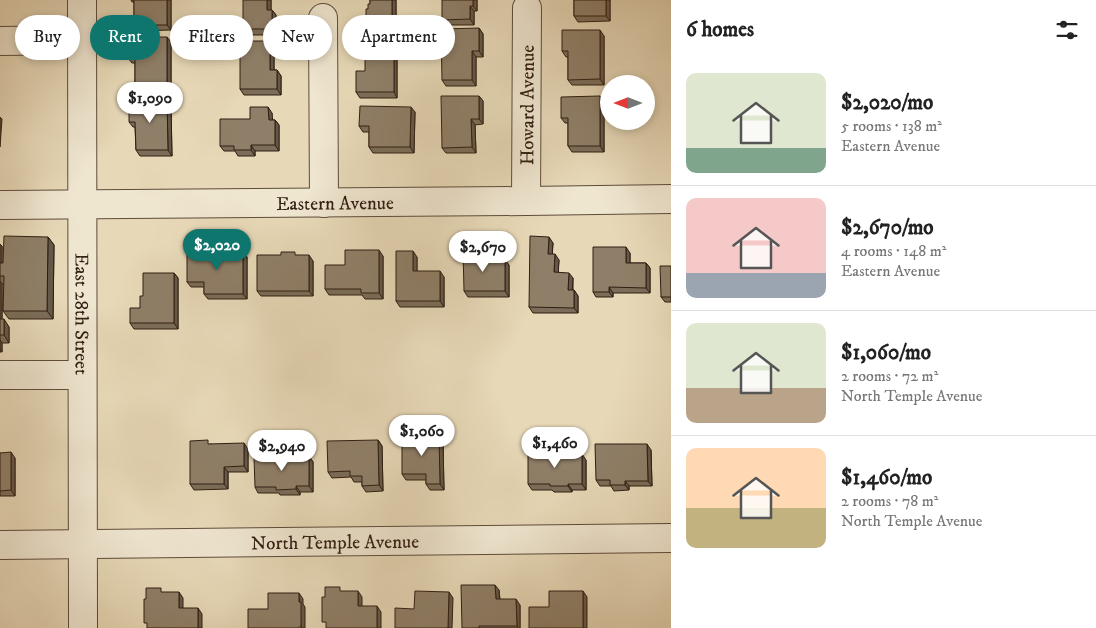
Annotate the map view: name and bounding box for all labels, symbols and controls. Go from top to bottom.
chip: Buy [15,15,80,60]
chip: Rent [90,15,160,60]
chip: Filters [170,15,253,60]
chip: New [263,15,332,60]
chip: Apartment [342,15,455,60]
icon: filters [1053,16,1081,44]
text: 6 homes [686,17,754,43]
street label: Howard Avenue [516,45,540,165]
north arrow [600,75,655,130]
map controls [600,75,655,130]
pin: $1,090 [109,82,191,124]
text: $1,090 [128,88,172,108]
text: $2,020/mo [841,90,933,116]
icon: home [726,93,786,153]
text: 5 rooms · 138 m² [841,116,942,136]
text: Eastern Avenue [841,136,940,156]
street label: Eastern Avenue [276,192,394,216]
text: $2,670/mo [841,215,934,241]
icon: home [726,218,786,278]
pin: $2,020 [176,228,258,271]
pin: $2,670 [442,230,524,273]
text: $2,020 [194,235,240,255]
text: $2,670 [460,237,506,257]
text: 4 rooms · 148 m² [841,241,946,261]
street label: East 28th Street [69,253,93,375]
text: Eastern Avenue [841,261,940,281]
text: $1,060/mo [841,340,931,366]
icon: home [726,343,786,403]
text: 2 rooms · 72 m² [841,366,938,386]
text: North Temple Avenue [841,386,982,406]
pin: $1,060 [381,414,463,457]
text: $1,060 [400,421,444,441]
pin: $1,460 [514,426,596,469]
pin: $2,940 [241,430,323,472]
text: $1,460 [532,433,578,453]
text: $2,940 [259,436,305,456]
text: $1,460/mo [841,465,932,491]
icon: home [726,468,786,528]
text: 2 rooms · 78 m² [841,491,938,511]
text: North Temple Avenue [841,511,982,531]
street label: North Temple Avenue [251,531,419,555]

